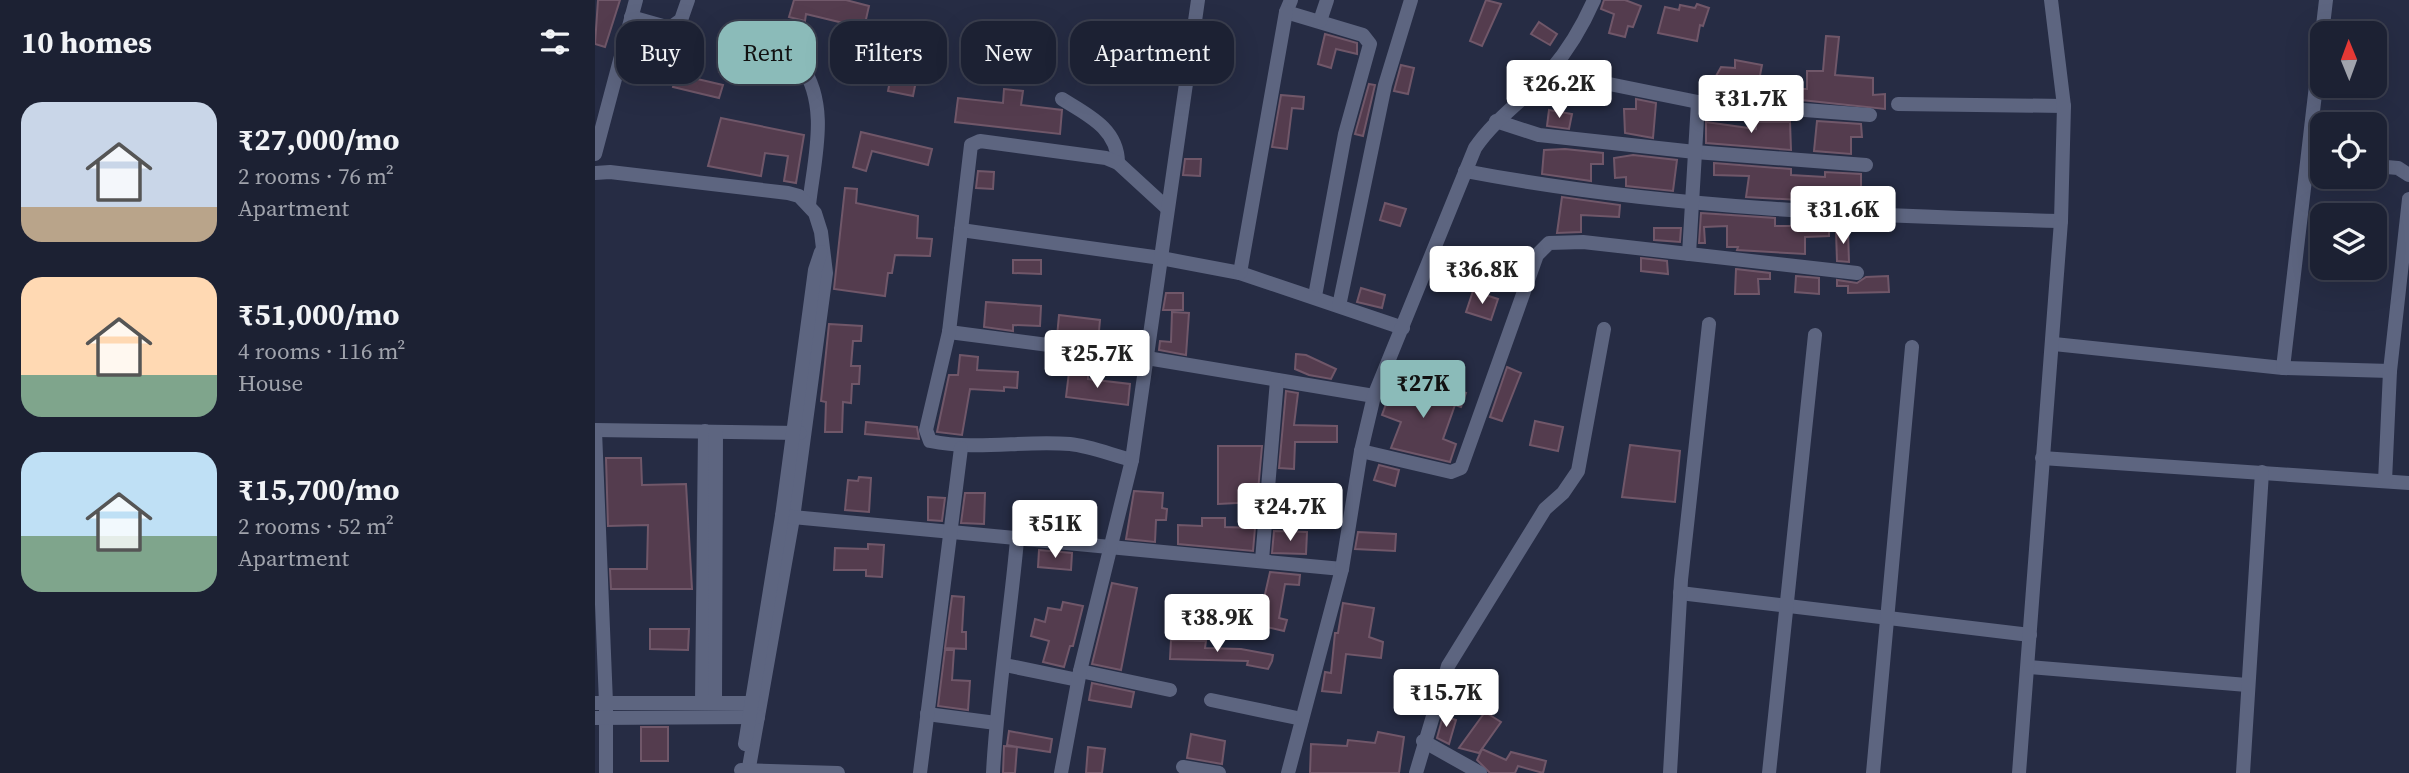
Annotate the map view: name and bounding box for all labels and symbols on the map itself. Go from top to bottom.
north arrow [2310,21,2387,98]
pin: ₹26.2K [1502,60,1616,120]
pin: ₹31.7K [1694,76,1808,135]
pin: ₹31.6K [1786,187,1900,246]
pin: ₹36.8K [1425,246,1539,306]
pin: ₹25.7K [1040,330,1154,390]
pin: ₹27K [1382,360,1464,420]
pin: ₹24.7K [1233,484,1347,543]
pin: ₹51K [1014,500,1096,560]
pin: ₹38.9K [1160,594,1274,654]
pin: ₹15.7K [1389,670,1503,729]

